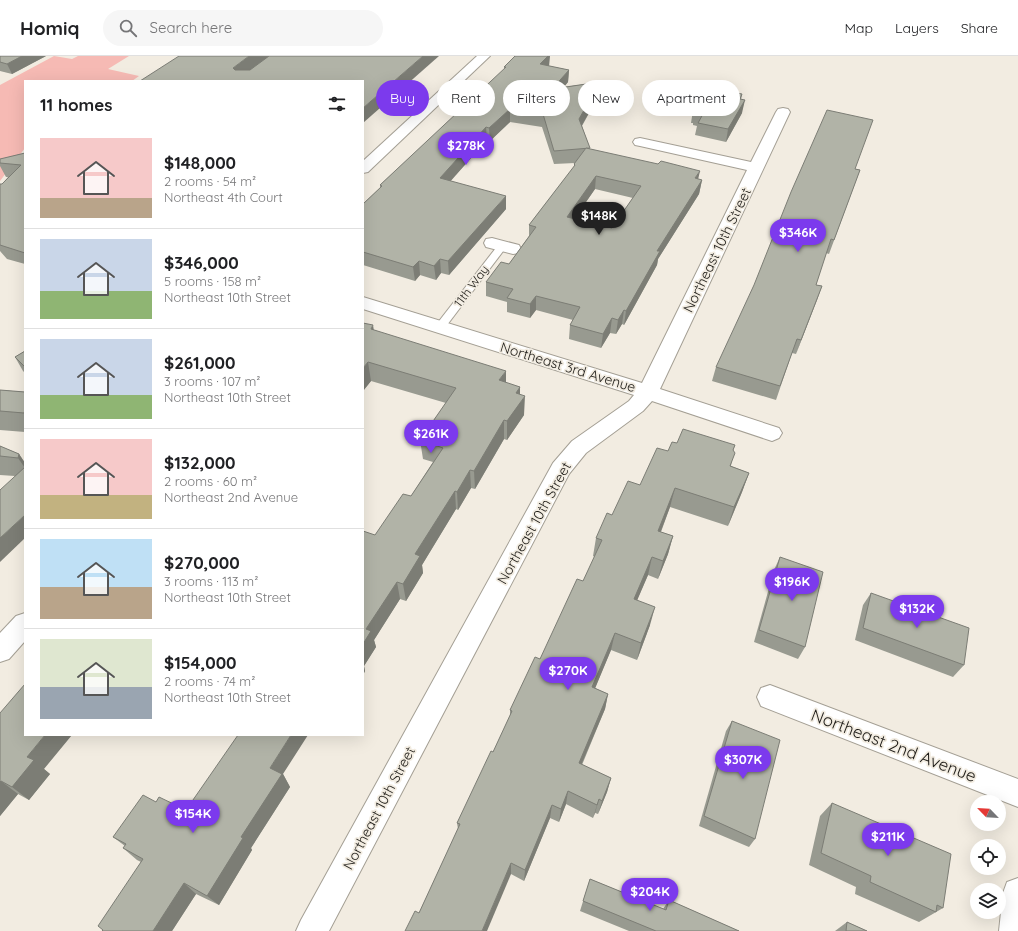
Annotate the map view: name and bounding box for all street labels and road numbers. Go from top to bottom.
street label: Northeast 10th Street [679,184,755,315]
street label: 11th Way [450,262,492,310]
street label: Northeast 3rd Avenue [498,338,638,396]
street label: Northeast 10th Street [493,459,575,587]
street label: Northeast 2nd Avenue [808,704,980,786]
street label: Northeast 10th Street [339,743,419,873]

